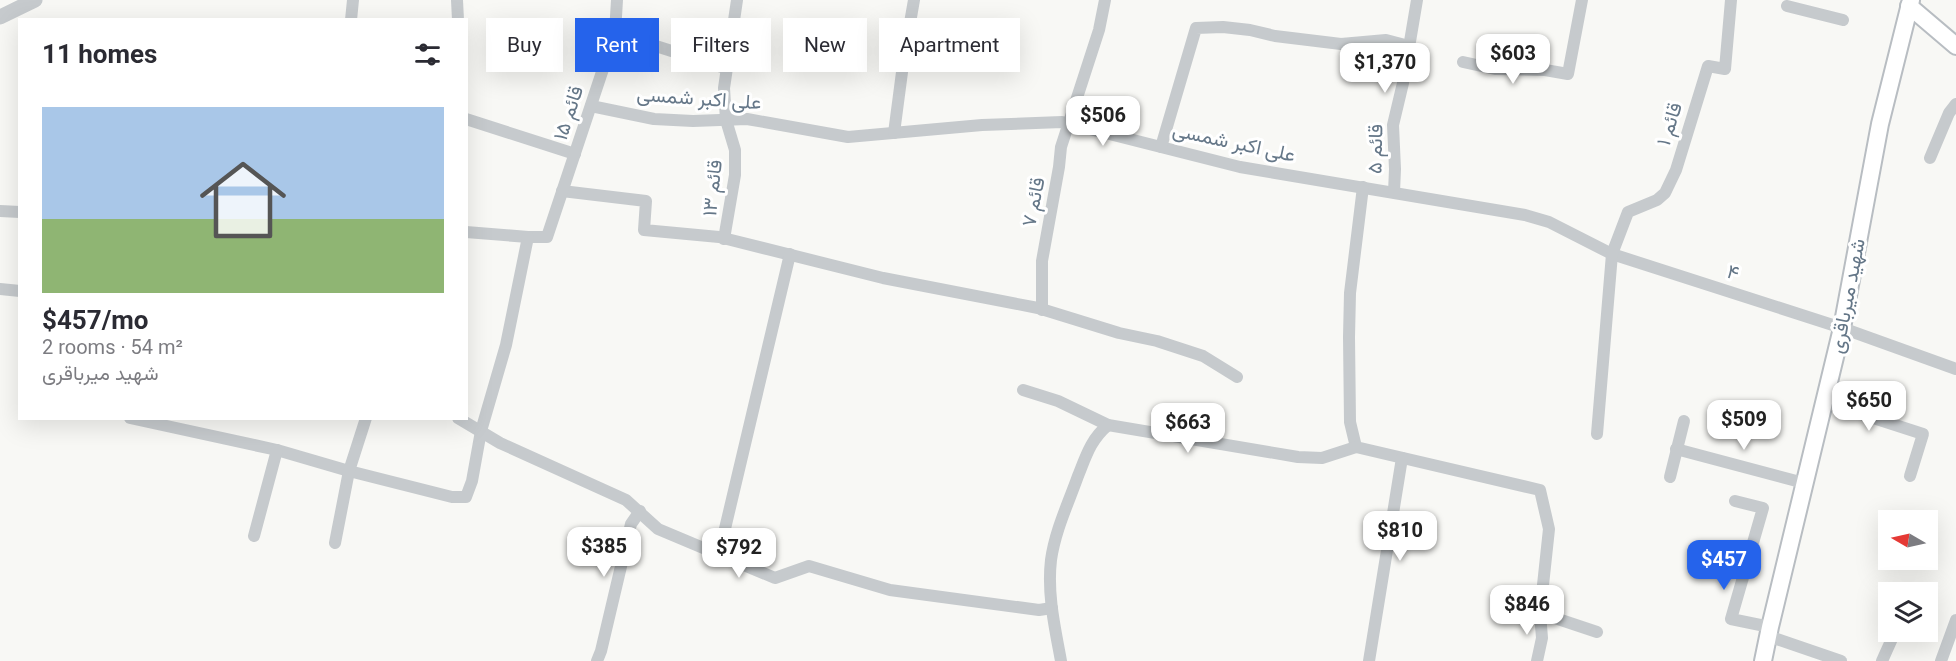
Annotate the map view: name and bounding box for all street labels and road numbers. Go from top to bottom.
street label: علی اکبر شمسی [636,82,762,115]
street label: قائم ۱۵ [548,83,589,144]
street label: قائم ۱ [1651,99,1688,149]
street label: علی اکبر شمسی [1170,117,1298,168]
street label: قائم ۵ [1363,124,1388,174]
street label: قائم ۱۳ [697,158,728,218]
street label: قائم ۷ [1016,175,1051,229]
street label: شهید میرباقری [1824,237,1871,356]
street label: ۴ [1724,259,1742,285]

